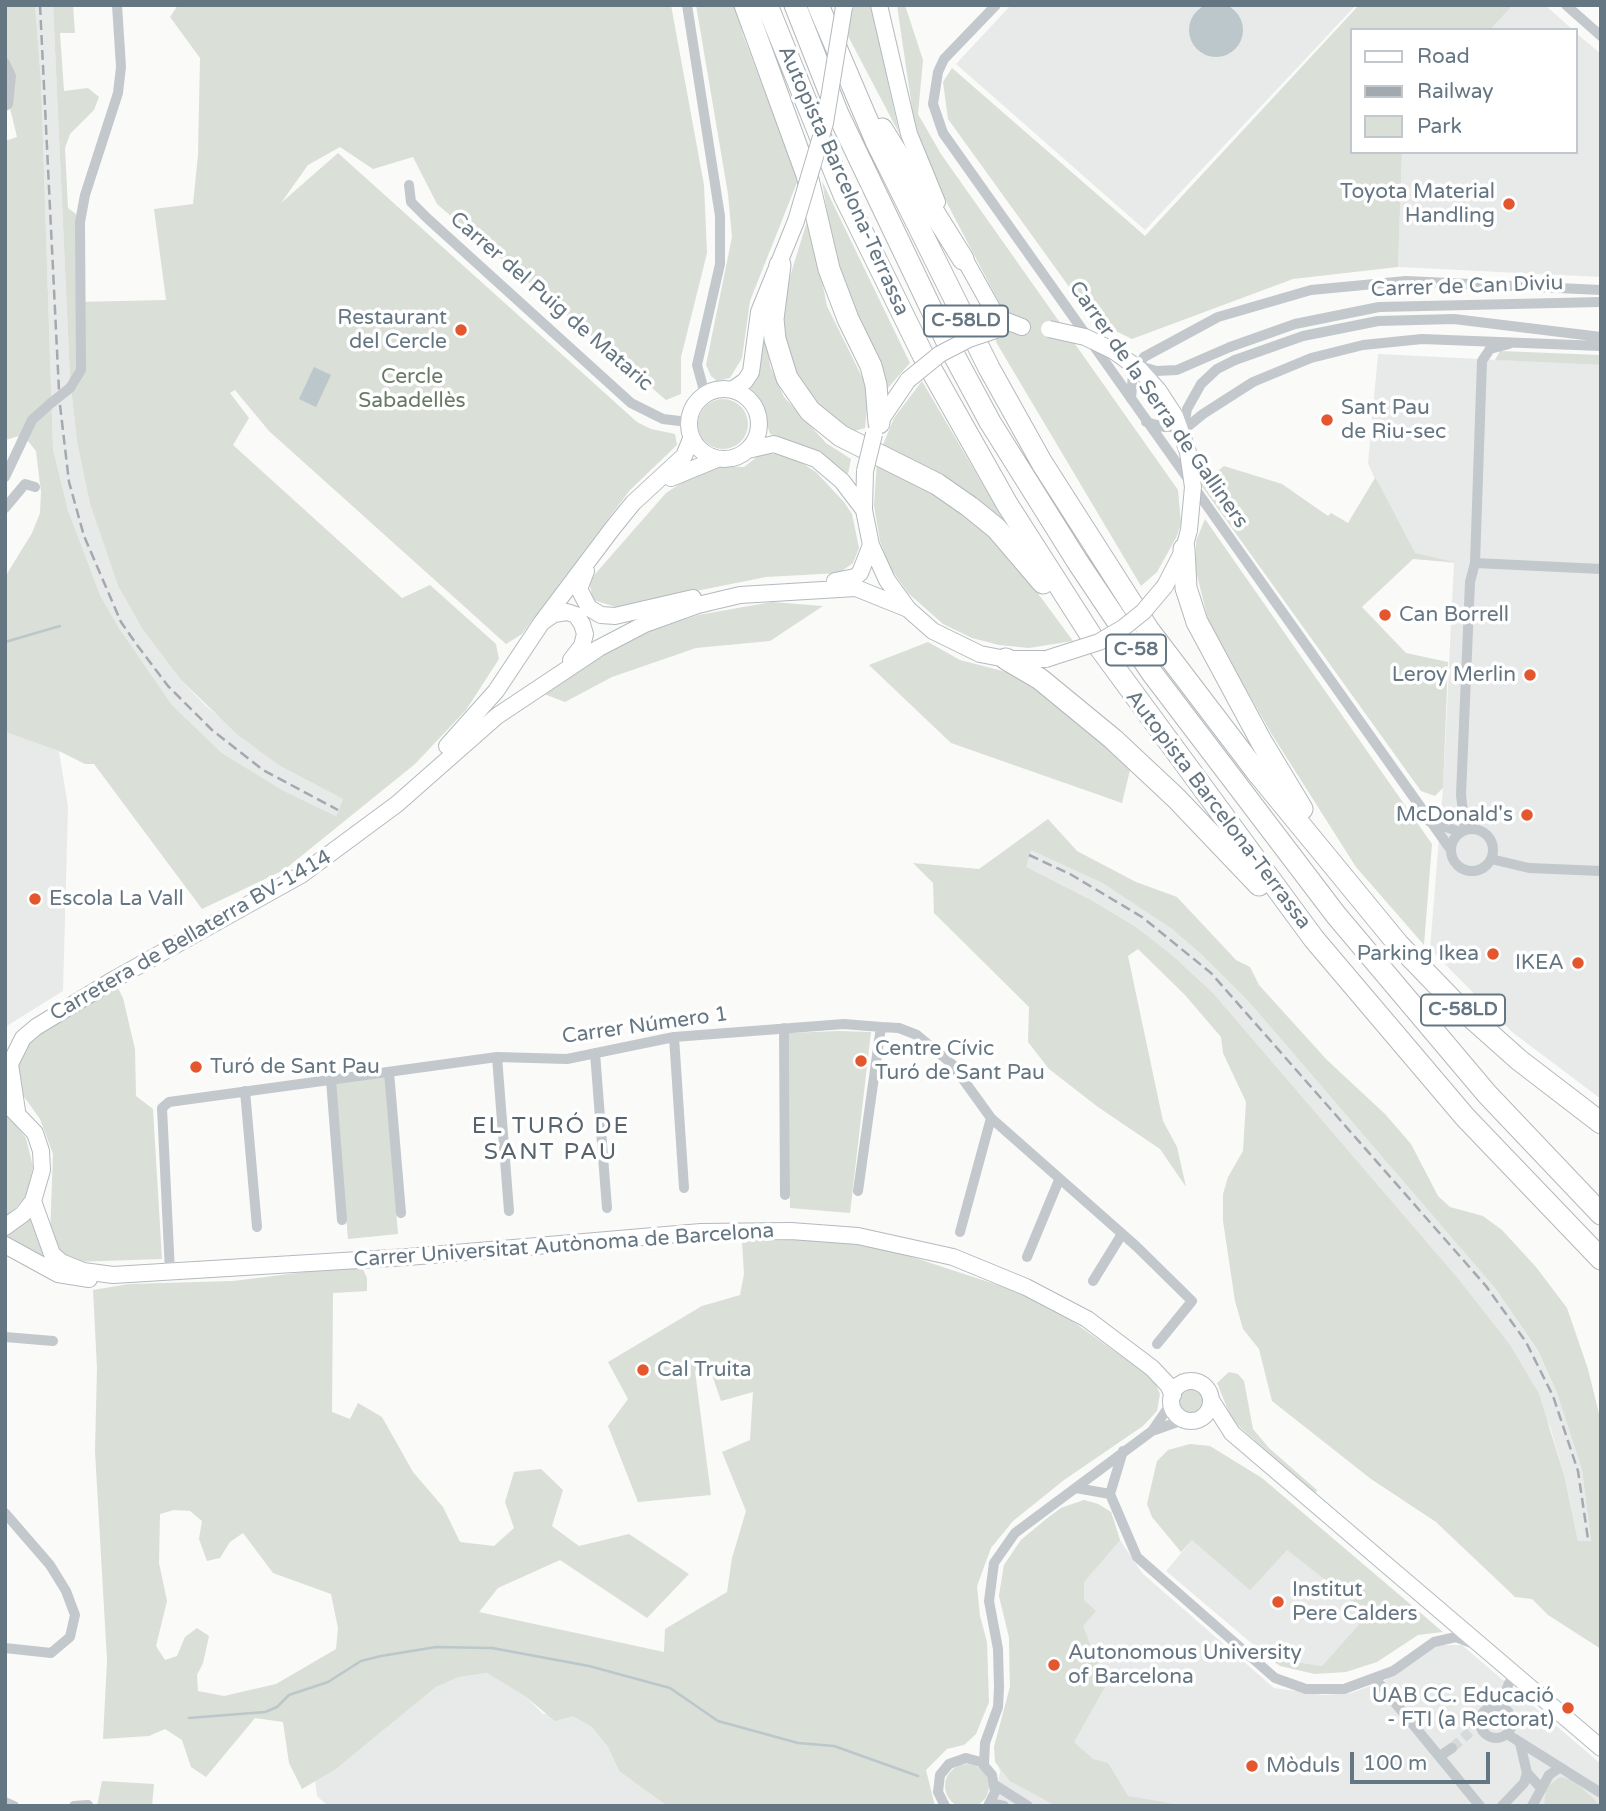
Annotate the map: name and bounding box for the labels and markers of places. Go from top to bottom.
place label: Toyota Material Handling [1340,179,1495,229]
marker: Toyota Material Handling [1501,196,1517,212]
place label: Restaurant del Cercle [337,305,447,355]
marker: Restaurant del Cercle [453,322,469,338]
place label: Sant Pau de Riu-sec [1341,395,1446,445]
marker: Sant Pau de Riu-sec [1319,412,1335,428]
place label: Can Borrell [1399,602,1509,628]
marker: Can Borrell [1377,607,1393,623]
place label: Leroy Merlin [1392,662,1516,688]
marker: Leroy Merlin [1522,667,1538,683]
place label: McDonald's [1396,802,1513,828]
marker: McDonald's [1519,807,1535,823]
place label: Escola La Vall [49,886,184,912]
marker: Escola La Vall [27,891,43,907]
place label: Parking Ikea [1357,941,1479,967]
marker: Parking Ikea [1485,946,1501,962]
place label: IKEA [1515,950,1564,976]
marker: IKEA [1570,955,1586,971]
place label: Centre Cívic Turó de Sant Pau [875,1036,1045,1086]
marker: Centre Cívic Turó de Sant Pau [853,1053,869,1069]
place label: Turó de Sant Pau [210,1054,380,1080]
marker: Turó de Sant Pau [188,1059,204,1075]
place label: Cal Truita [657,1357,751,1383]
marker: Cal Truita [635,1362,651,1378]
place label: Institut Pere Calders [1292,1577,1418,1627]
marker: Institut Pere Calders [1270,1594,1286,1610]
place label: Autonomous University of Barcelona [1068,1640,1302,1690]
marker: Autonomous University of Barcelona [1046,1657,1062,1673]
place label: UAB CC. Educació - FTI (a Rectorat) [1372,1683,1554,1733]
marker: UAB CC. Educació - FTI (a Rectorat) [1560,1700,1576,1716]
place label: Mòduls [1266,1753,1340,1779]
marker: Mòduls [1244,1758,1260,1774]

